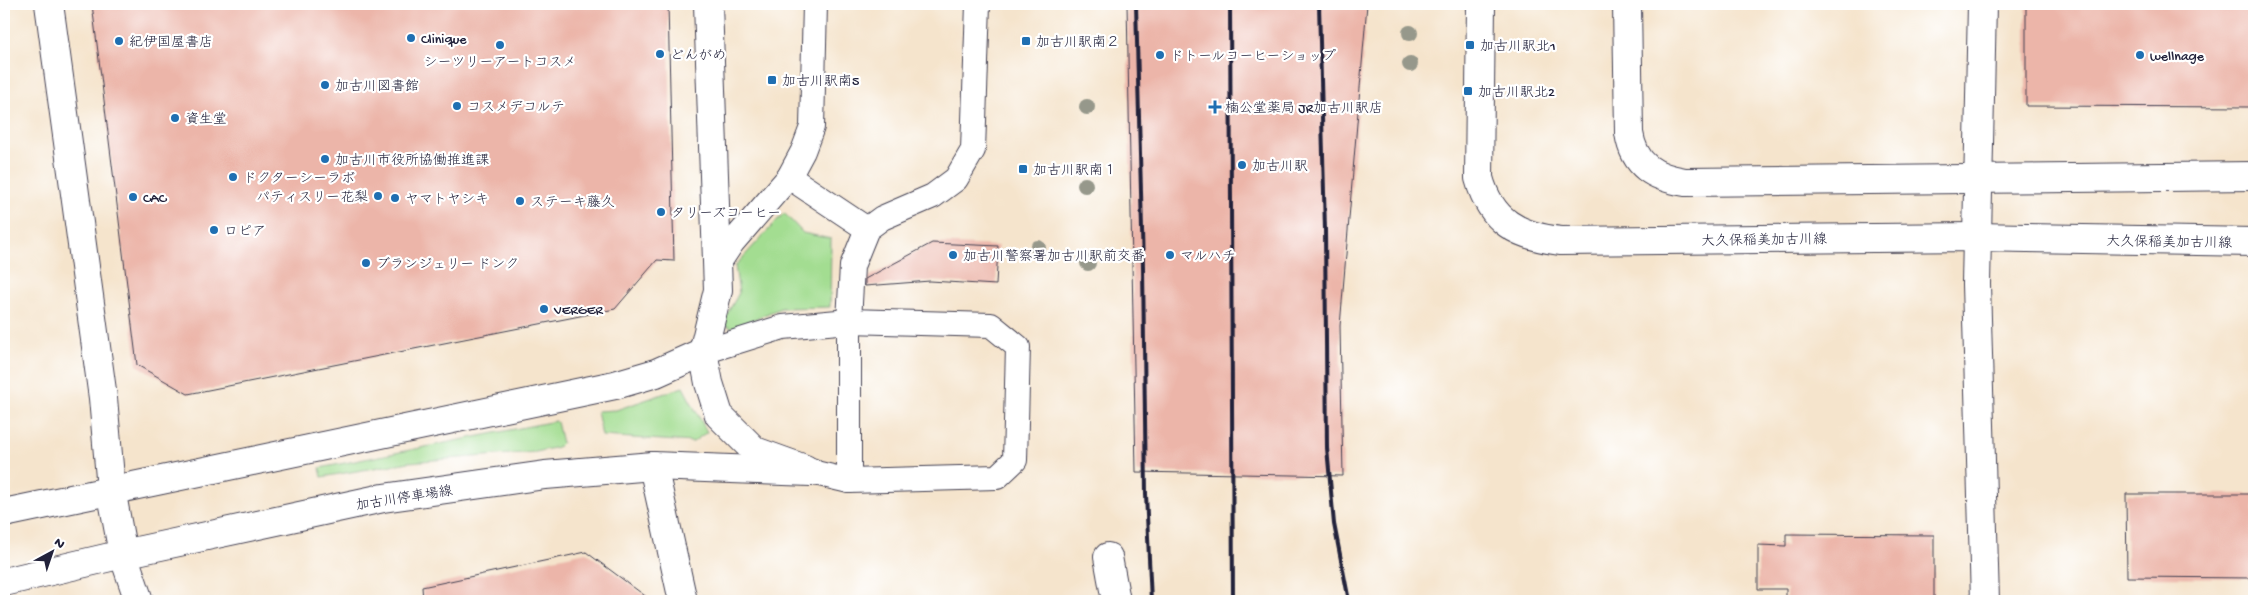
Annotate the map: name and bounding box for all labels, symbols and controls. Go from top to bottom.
marker: Clinique [405,32,417,44]
place label: Clinique [421,32,467,49]
place label: 紀伊国屋書店 [129,34,213,52]
marker: 紀伊国屋書店 [113,35,125,47]
marker: 加古川駅南２ [1020,35,1032,47]
place label: 加古川駅南２ [1036,35,1120,52]
marker: シーツリーアートコスメ [494,39,506,51]
marker: 加古川駅北1 [1464,39,1476,51]
place label: 加古川駅北1 [1480,39,1556,56]
marker: どんがめ [654,48,666,60]
place label: どんがめ [670,48,726,65]
marker: ドトールコーヒーショップ [1154,49,1166,61]
place label: ドトールコーヒーショップ [1170,49,1336,66]
marker: wellnage [2134,49,2146,61]
place label: wellnage [2150,49,2205,66]
place label: シーツリーアートコスメ [424,55,576,72]
marker: 加古川駅南5 [766,74,778,86]
place label: 加古川駅南5 [782,74,859,91]
marker: 加古川図書館 [319,79,331,91]
place label: 加古川図書館 [335,79,419,96]
marker: 加古川駅北2 [1462,85,1474,97]
place label: 加古川駅北2 [1478,85,1555,102]
marker: コスメデコルテ [451,100,463,112]
place label: コスメデコルテ [467,100,565,117]
marker: 楠公堂薬局 JR加古川駅店 [1209,101,1221,113]
place label: 楠公堂薬局 JR加古川駅店 [1225,101,1383,118]
place label: 資生堂 [185,111,227,129]
marker: 資生堂 [169,112,181,124]
marker: 加古川市役所協働推進課 [319,153,331,165]
place label: 加古川市役所協働推進課 [335,153,489,170]
marker: 加古川駅 [1236,159,1248,171]
place label: 加古川駅 [1252,159,1308,176]
marker: 加古川駅南１ [1017,163,1029,175]
place label: 加古川駅南１ [1033,163,1117,180]
marker: ドクターシーラボ [227,171,239,183]
place label: ドクターシーラボ [243,171,355,188]
place label: パティスリー花梨 [256,190,368,207]
marker: パティスリー花梨 [372,190,384,202]
marker: CAC [127,191,139,203]
place label: CAC [143,191,168,208]
marker: ヤマトヤシキ [389,192,401,204]
place label: ヤマトヤシキ [405,192,489,209]
marker: ステーキ藤久 [514,195,526,207]
place label: ステーキ藤久 [530,195,615,212]
marker: タリーズコーヒー [655,206,667,218]
place label: タリーズコーヒー [671,206,781,223]
marker: ロピア [208,224,220,236]
place label: ロピア [224,224,266,241]
street label: 大久保稲美加古川線 [1701,232,1827,251]
street label: 大久保稲美加古川線 [2106,234,2232,253]
marker: 加古川警察署加古川駅前交番 [947,249,959,261]
place label: 加古川警察署加古川駅前交番 [963,249,1145,266]
marker: マルハチ [1164,249,1176,261]
place label: マルハチ [1180,249,1236,266]
marker: ブランジェリー ドンク [360,257,372,269]
place label: ブランジェリー ドンク [376,257,519,274]
marker: VERGER [538,303,550,315]
place label: VERGER [553,303,603,320]
street label: 加古川停車場線 [355,483,454,516]
north arrow [28,528,78,578]
text: N [50,535,68,553]

